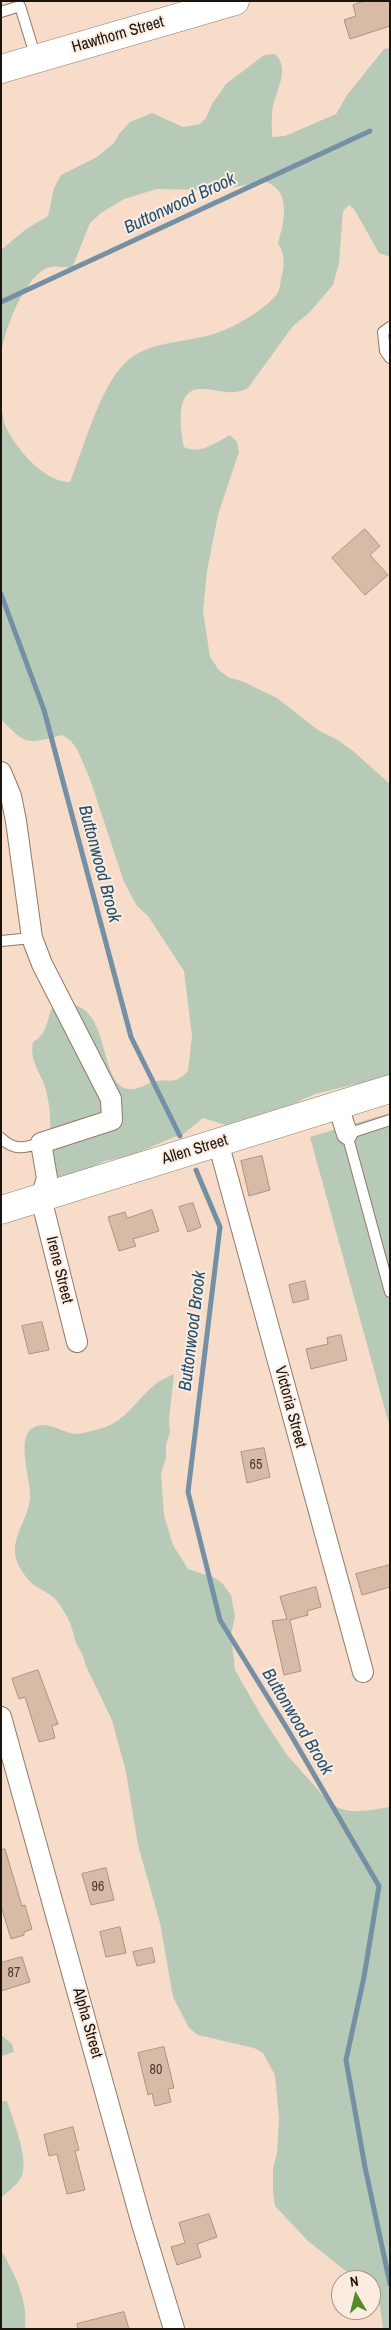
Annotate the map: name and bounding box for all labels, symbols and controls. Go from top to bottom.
street label: Hawthorn Street [70,13,166,57]
water label: Buttonwood Brook [121,169,239,239]
water label: Buttonwood Brook [73,803,125,925]
street label: Allen Street [160,1131,230,1169]
street label: Irene Street [41,1234,77,1306]
water label: Buttonwood Brook [175,1270,211,1392]
street label: Victoria Street [270,1364,310,1450]
house number: 65 [250,1457,262,1473]
water label: Buttonwood Brook [257,1665,337,1779]
house number: 96 [92,1879,104,1895]
house number: 87 [8,1965,20,1981]
street label: Alpha Street [68,1986,106,2060]
house number: 80 [150,2062,162,2078]
north arrow [331,2270,381,2320]
text: N [349,2272,359,2291]

